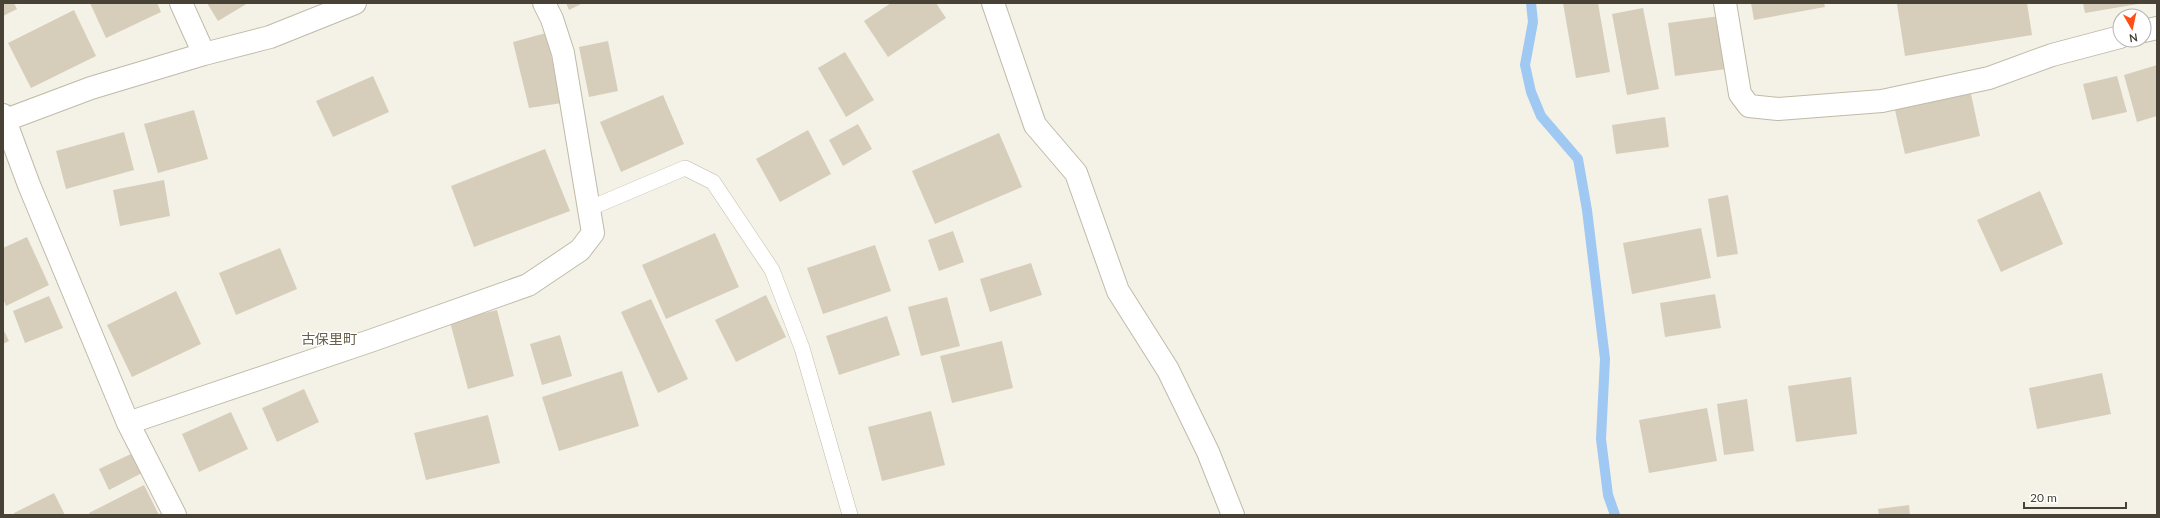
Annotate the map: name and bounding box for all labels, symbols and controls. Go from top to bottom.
north arrow [2112,8,2152,48]
text: N [2128,31,2139,45]
district label: 古保里町 [301,330,357,347]
scale bar [2024,484,2126,510]
text: 20 m [2030,490,2057,505]

